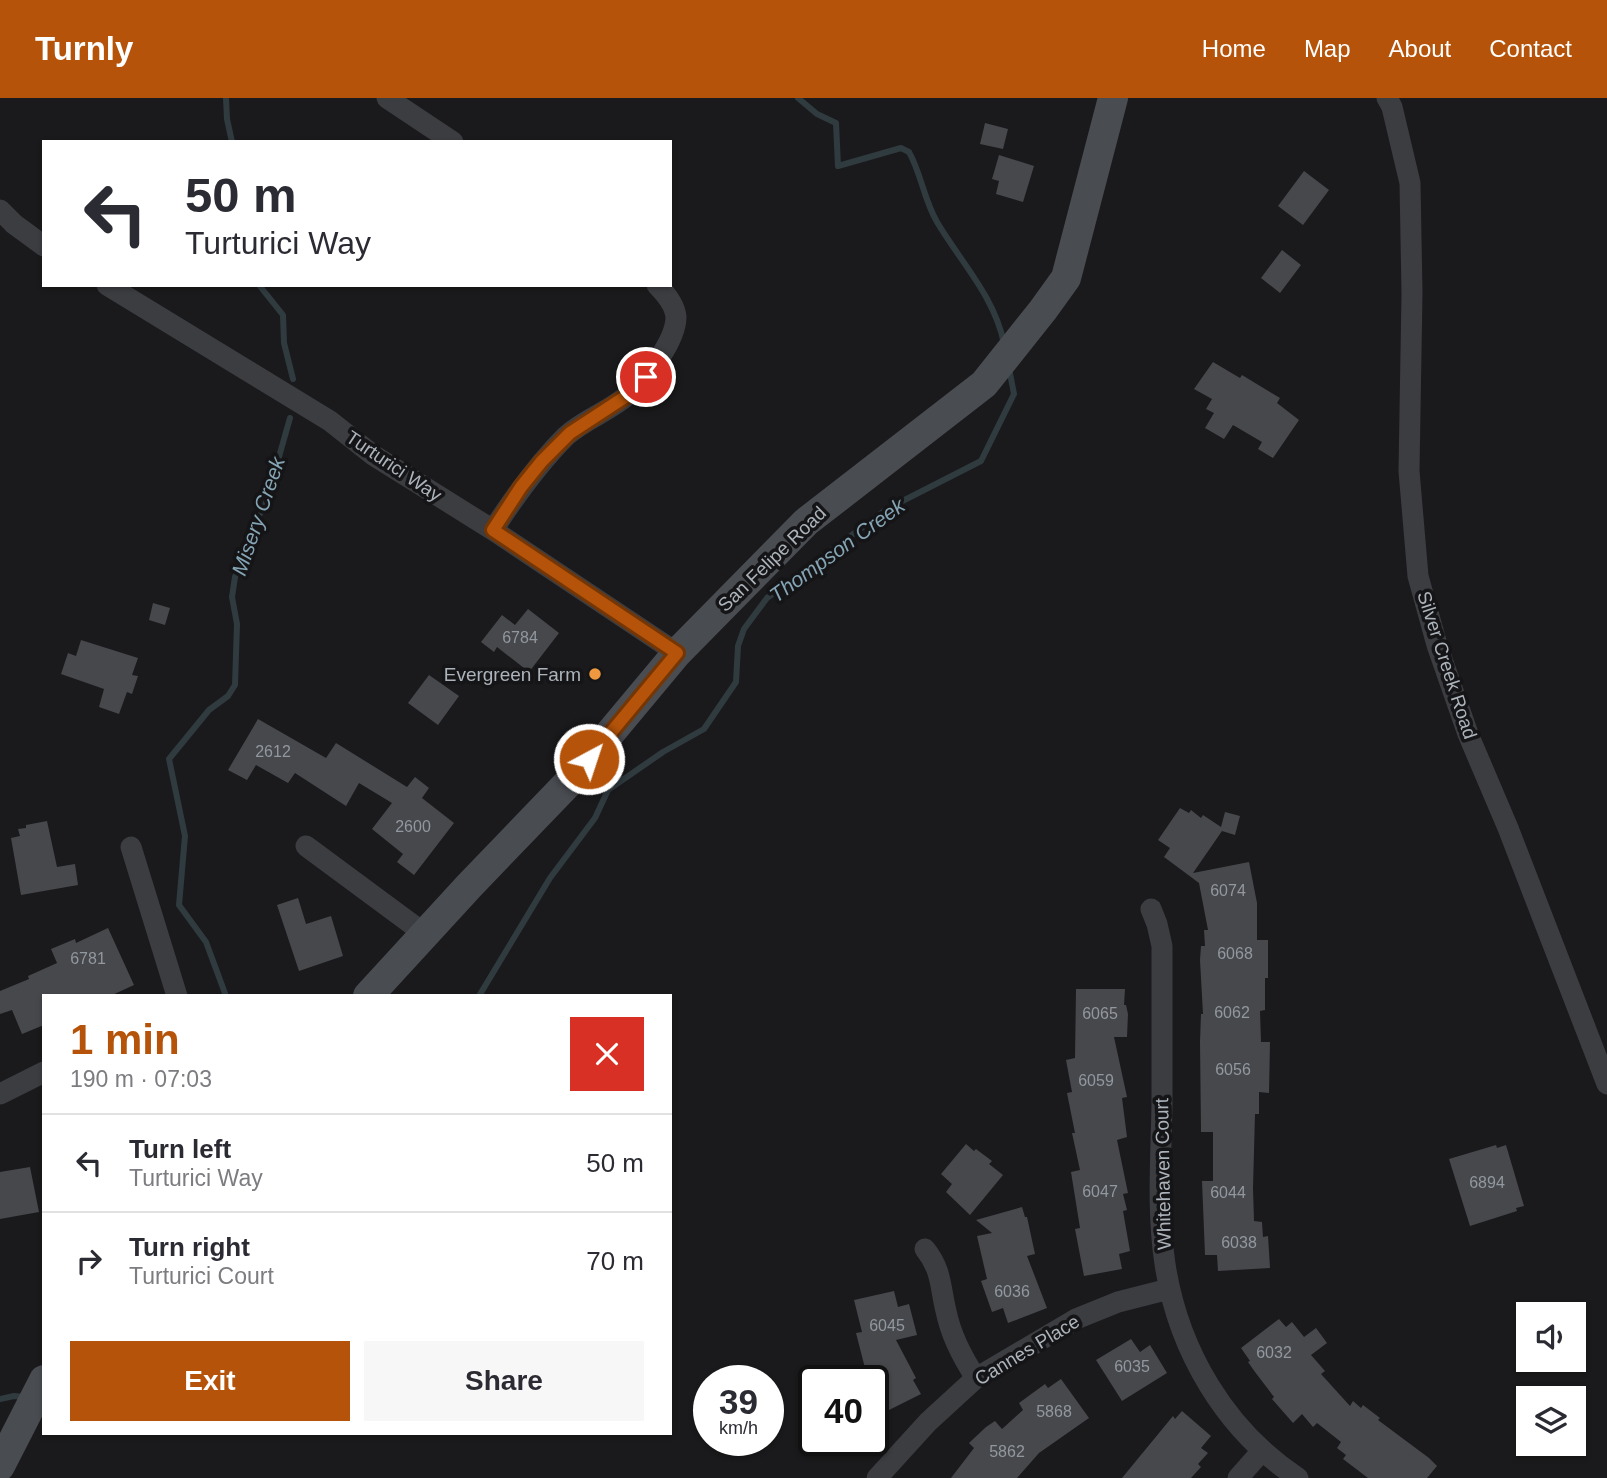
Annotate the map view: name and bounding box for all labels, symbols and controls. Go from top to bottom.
text: Turnly [35,30,133,67]
text: Home [1202,35,1266,62]
text: Map [1304,35,1351,62]
text: About [1389,35,1451,62]
text: Contact [1489,35,1572,62]
icon: left [70,168,161,259]
text: 50 m [185,168,297,222]
text: Turturici Way [185,225,371,261]
pin [616,347,676,407]
icon: arrive [627,358,665,396]
street label: Turturici Way [342,426,446,506]
water label: Misery Creek [227,452,289,578]
water label: Thompson Creek [765,492,910,607]
street label: San Felipe Road [714,502,830,616]
street label: Silver Creek Road [1413,588,1481,742]
house number: 6784 [502,629,538,646]
place label: Evergreen Farm [444,664,581,685]
marker: Evergreen Farm [587,666,603,682]
position arrow [552,722,626,796]
house number: 2612 [255,743,291,760]
house number: 2600 [395,818,431,835]
house number: 6074 [1210,882,1246,899]
house number: 6068 [1217,945,1253,962]
house number: 6781 [70,950,106,967]
house number: 6062 [1214,1004,1250,1021]
house number: 6065 [1082,1005,1118,1022]
text: 1 min [70,1016,180,1063]
button: close [570,1017,644,1091]
house number: 6056 [1215,1061,1251,1078]
text: 190 m · 07:03 [70,1066,212,1092]
house number: 6059 [1078,1072,1114,1089]
street label: Whitehaven Court [1151,1097,1175,1250]
text: Turn left [129,1134,231,1164]
icon: left [70,1144,108,1182]
text: 50 m [586,1148,644,1178]
text: Turturici Way [129,1165,263,1191]
house number: 6894 [1469,1174,1505,1191]
house number: 6047 [1082,1183,1118,1200]
house number: 6044 [1210,1184,1246,1201]
text: Turn right [129,1232,250,1262]
house number: 6038 [1221,1234,1257,1251]
icon: right [70,1242,108,1280]
text: 70 m [586,1246,644,1276]
text: Turturici Court [129,1263,274,1289]
house number: 6036 [994,1283,1030,1300]
map controls [1516,1302,1586,1456]
button: sound [1516,1302,1586,1372]
street label: Cannes Place [971,1311,1083,1389]
house number: 6045 [869,1317,905,1334]
button: Exit [70,1341,350,1421]
button: Share [364,1341,644,1421]
house number: 6032 [1256,1344,1292,1361]
house number: 6035 [1114,1358,1150,1375]
speed limit sign: 40 [798,1365,889,1456]
text: 39 [719,1382,758,1421]
button: layers [1516,1386,1586,1456]
house number: 5868 [1036,1403,1072,1420]
text: km/h [719,1418,758,1438]
house number: 5862 [989,1443,1025,1460]

